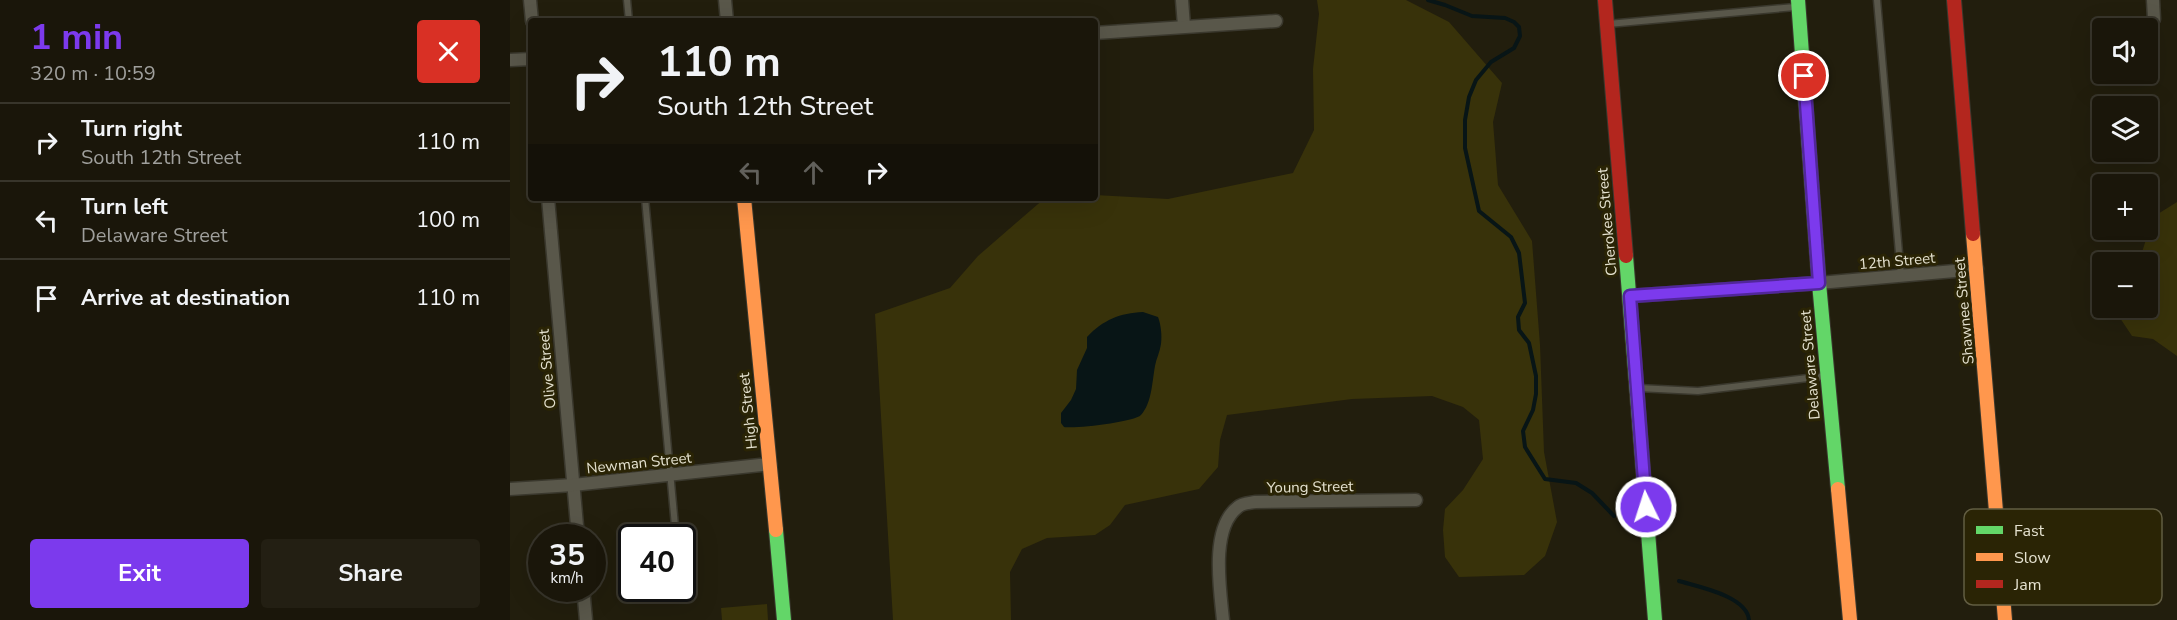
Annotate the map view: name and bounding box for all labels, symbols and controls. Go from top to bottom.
text: 1 min [30,13,123,62]
map controls [2092,18,2158,318]
button: sound [2092,18,2158,84]
button: close [417,20,480,83]
text: 110 m [657,34,781,91]
icon: right [558,42,636,120]
pin [1778,50,1829,101]
icon: arrive [1787,59,1820,92]
text: 320 m · 10:59 [30,60,156,87]
text: South 12th Street [657,88,873,125]
button: layers [2092,96,2158,162]
text: Turn right [81,114,182,144]
icon: right [30,126,63,159]
text: 110 m [416,127,480,157]
text: South 12th Street [81,144,241,171]
icon: left [734,156,767,189]
icon: ahead [797,156,830,189]
icon: right [860,156,893,189]
street label: Cherokee Street [1592,166,1622,277]
button: + [2092,174,2158,240]
text: Turn left [81,192,168,222]
icon: left [30,204,63,237]
text: 100 m [416,205,480,235]
text: Delaware Street [81,222,228,249]
street label: 12th Street [1858,248,1937,274]
button: − [2092,252,2158,318]
street label: Shawnee Street [1949,256,1979,365]
icon: arrive [30,282,63,315]
text: Arrive at destination [81,283,290,313]
text: 110 m [416,283,480,313]
street label: Delaware Street [1795,309,1825,421]
street label: Olive Street [533,328,560,410]
street label: High Street [734,371,762,450]
street label: Newman Street [585,447,693,478]
position arrow [1614,475,1678,539]
street label: Young Street [1266,476,1354,498]
legend [1964,509,2162,605]
text: Fast [2014,520,2045,542]
speed limit sign: 40 [618,524,696,602]
text: 35 [549,535,585,576]
button: Exit [30,539,249,608]
button: Share [261,539,480,608]
text: Slow [2014,547,2051,569]
text: km/h [550,568,584,588]
text: Jam [2013,574,2041,596]

